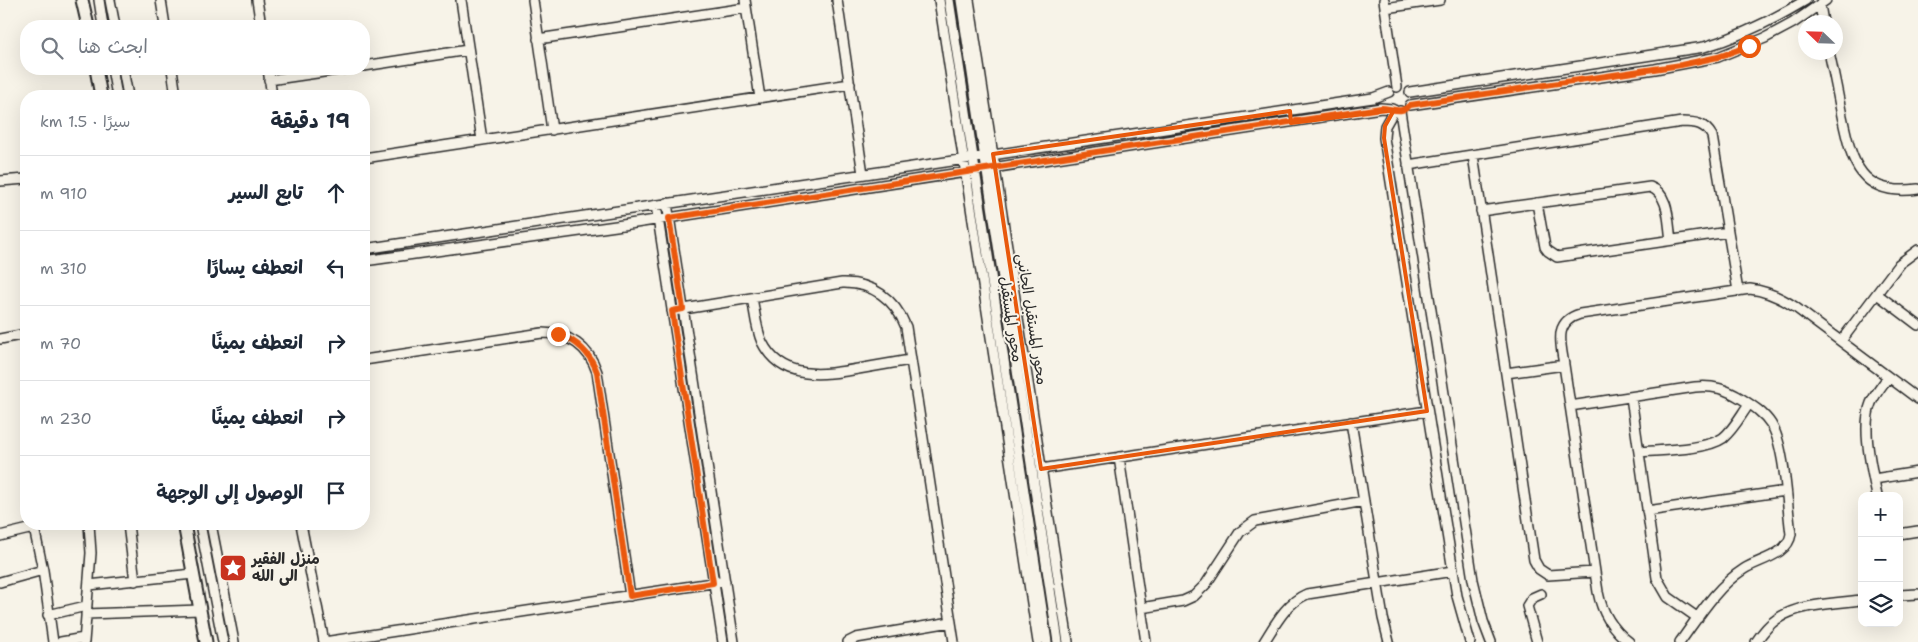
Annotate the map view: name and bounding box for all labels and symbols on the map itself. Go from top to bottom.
north arrow [1798,15,1843,60]
route start [1738,35,1761,58]
street label: محور المستقبل الجانبى [1012,252,1052,386]
street label: محور المستقبل [994,275,1028,363]
route end [547,323,570,346]
place label: منزل الفقير الى الله [250,549,320,586]
place icon: منزل الفقير الى الله [218,553,248,583]

